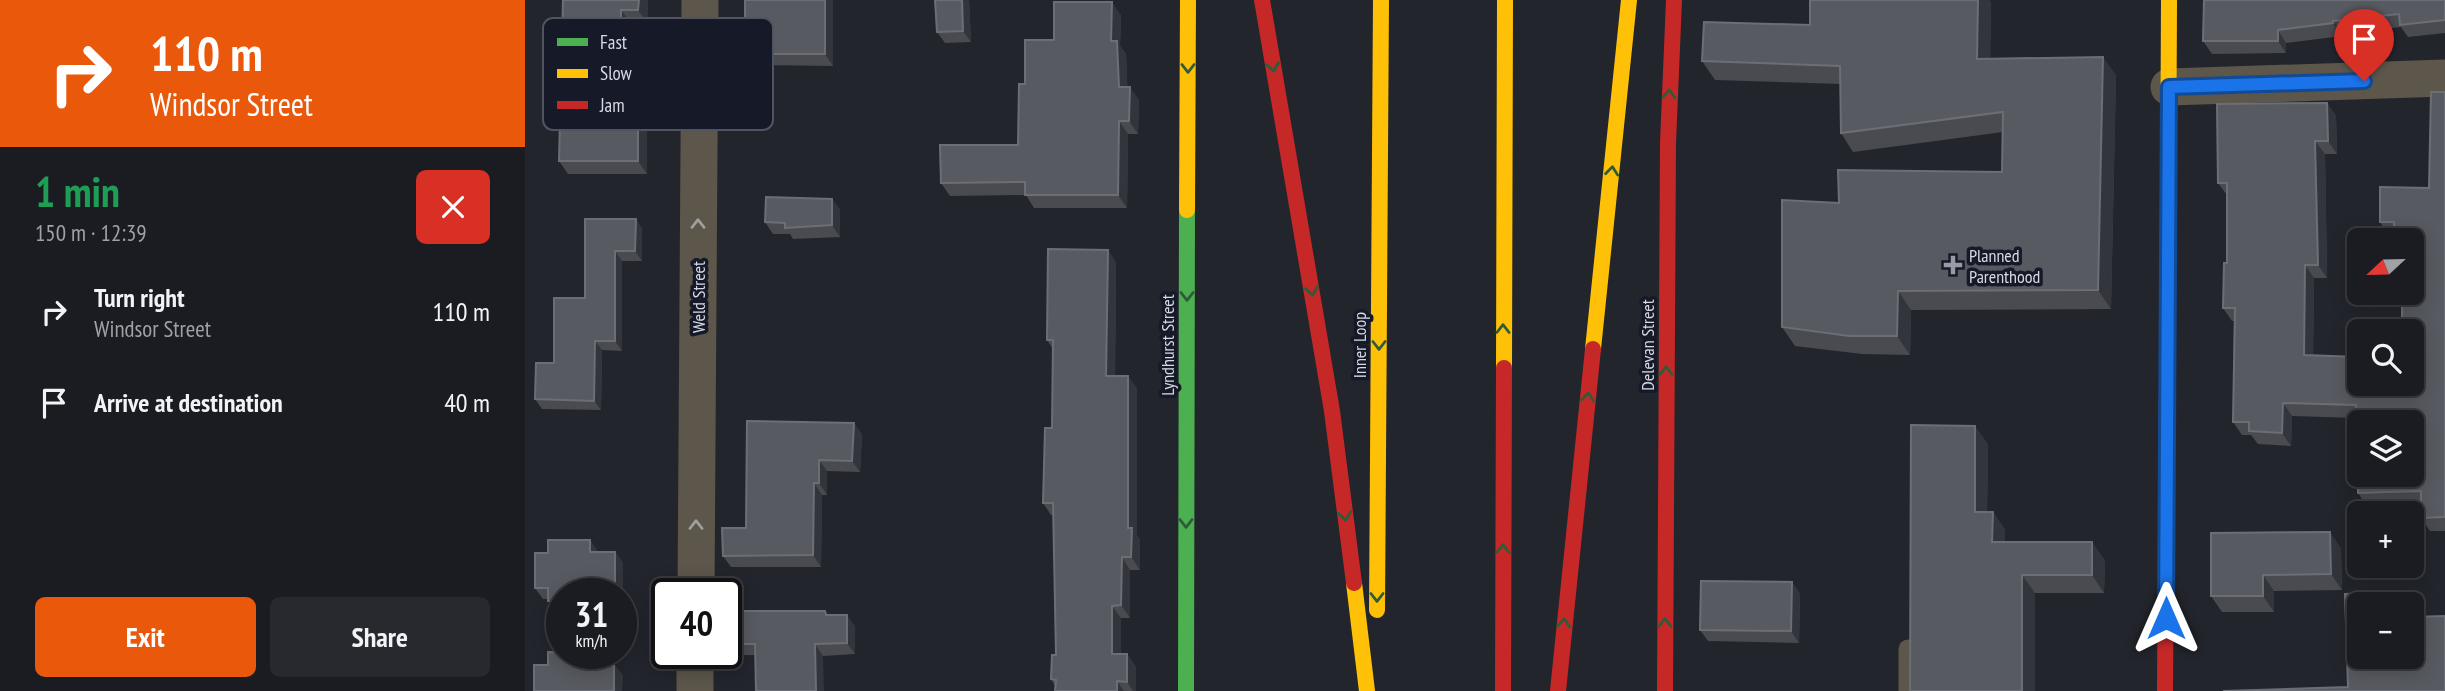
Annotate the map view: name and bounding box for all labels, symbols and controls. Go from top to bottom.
pin [2334,9,2394,81]
legend [543,18,773,130]
icon: arrive [2345,20,2383,58]
text: 110 m [150,21,263,85]
icon: right [35,28,126,119]
text: Fast [600,30,628,54]
text: Slow [600,61,633,85]
one-way arrow [1265,61,1280,73]
one-way arrow [1180,63,1196,74]
text: Windsor Street [150,83,313,125]
one-way arrow [1662,89,1677,100]
text: Jam [599,93,625,117]
text: 1 min [35,164,120,219]
one-way arrow [1605,165,1620,176]
button: close [416,170,490,244]
text: 150 m · 12:39 [35,218,147,247]
one-way arrow [690,218,706,229]
north arrow [2347,228,2424,304]
map controls [2347,228,2424,669]
place label: Planned Parenthood [1969,244,2040,288]
marker: Planned Parenthood [1943,255,1963,275]
street label: Weld Street [687,261,710,333]
text: Turn right [94,281,185,314]
one-way arrow [1304,285,1319,297]
one-way arrow [1179,291,1195,301]
icon: right [35,293,73,331]
street label: Lyndhurst Street [1156,294,1179,396]
text: 110 m [432,295,490,328]
street label: Delevan Street [1636,299,1659,391]
street label: Inner Loop [1348,312,1371,378]
text: Windsor Street [94,314,211,343]
button: search [2347,319,2424,396]
one-way arrow [1495,323,1511,333]
one-way arrow [1371,340,1387,351]
one-way arrow [1659,365,1674,376]
icon: arrive [35,384,73,422]
text: Arrive at destination [94,386,283,419]
text: 40 m [444,386,490,419]
one-way arrow [1581,391,1596,403]
button: layers [2347,410,2424,487]
button: + [2347,501,2424,578]
one-way arrow [1338,511,1353,522]
one-way arrow [1178,518,1194,529]
one-way arrow [688,519,704,530]
one-way arrow [1495,544,1511,554]
speed limit sign: 40 [651,578,742,669]
position arrow [2129,581,2203,655]
text: 31 [575,591,608,637]
one-way arrow [1370,592,1385,603]
button: − [2347,592,2424,669]
button: Exit [35,597,256,677]
button: Share [270,597,490,677]
one-way arrow [1556,617,1571,628]
one-way arrow [1657,617,1673,628]
text: km/h [576,629,607,652]

